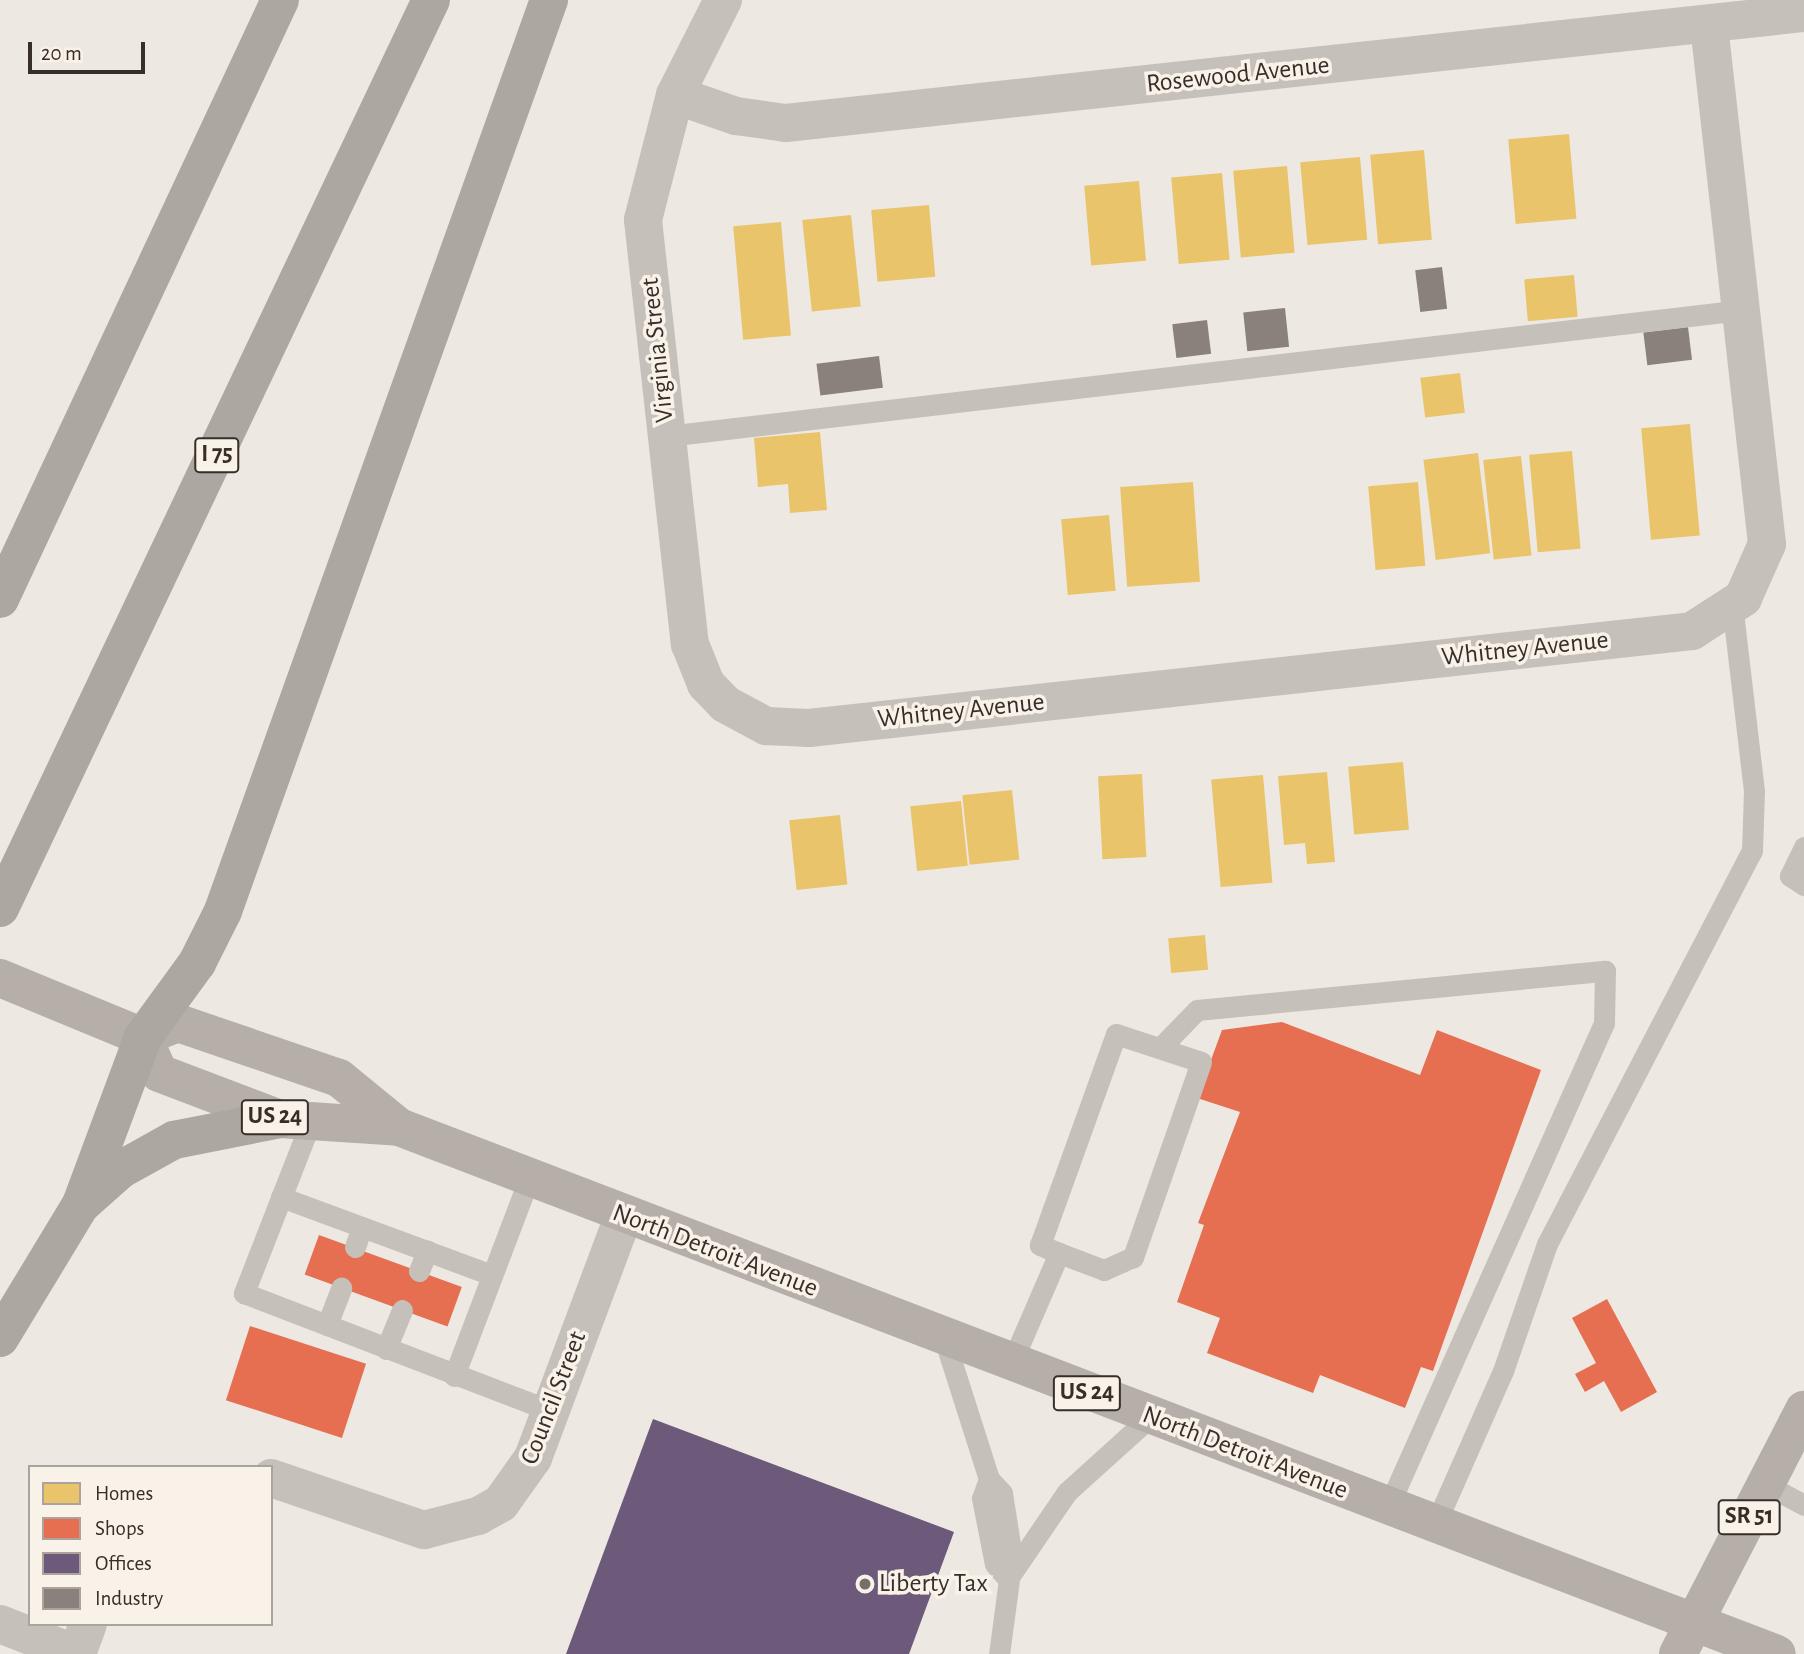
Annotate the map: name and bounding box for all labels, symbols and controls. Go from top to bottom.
scale bar [32,28,149,72]
text: 20 m [41,43,82,64]
street label: Rosewood Avenue [1145,50,1331,100]
street label: Virginia Street [635,276,681,424]
road number: I 75 [194,434,240,476]
street label: Whitney Avenue [1440,625,1610,673]
street label: Whitney Avenue [876,687,1046,735]
road number: US 24 [240,1097,310,1138]
street label: North Detroit Avenue [608,1198,822,1304]
street label: Council Street [514,1327,594,1469]
road number: US 24 [1052,1372,1122,1414]
street label: North Detroit Avenue [1138,1400,1352,1506]
legend [28,1465,273,1626]
text: Homes [95,1483,153,1504]
road number: SR 51 [1718,1497,1780,1538]
text: Shops [95,1518,144,1539]
text: Offices [95,1553,152,1574]
place label: Liberty Tax [879,1568,988,1600]
marker: Liberty Tax [857,1576,873,1592]
text: Industry [95,1588,163,1609]

